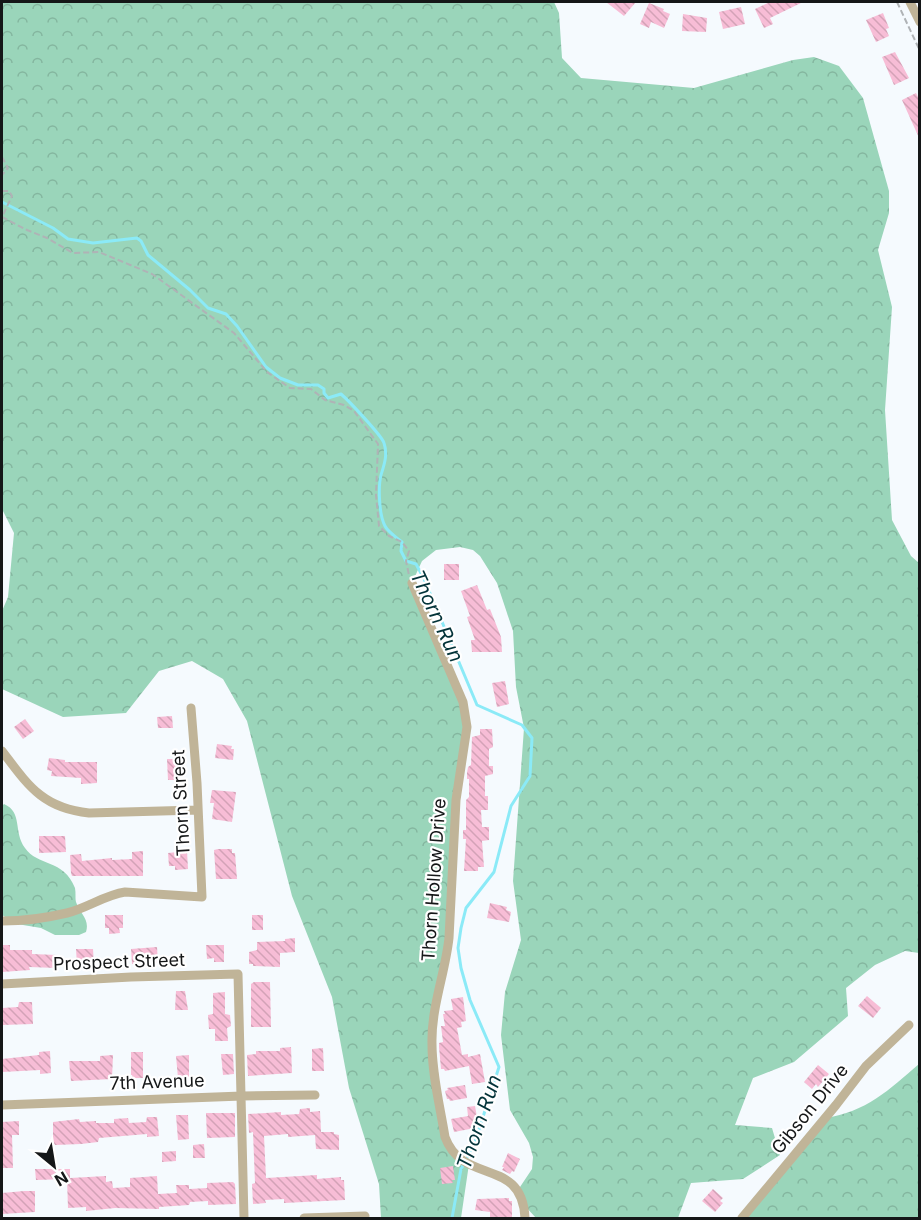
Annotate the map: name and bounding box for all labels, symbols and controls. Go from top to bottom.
water label: Thorn Run [405,566,469,666]
street label: Thorn Street [167,749,194,857]
street label: Thorn Hollow Drive [417,798,450,962]
street label: Prospect Street [53,949,185,974]
street label: Gibson Drive [767,1060,852,1158]
street label: 7th Avenue [109,1069,205,1094]
water label: Thorn Run [452,1071,506,1173]
north arrow [24,1136,84,1196]
text: N [51,1167,72,1191]

